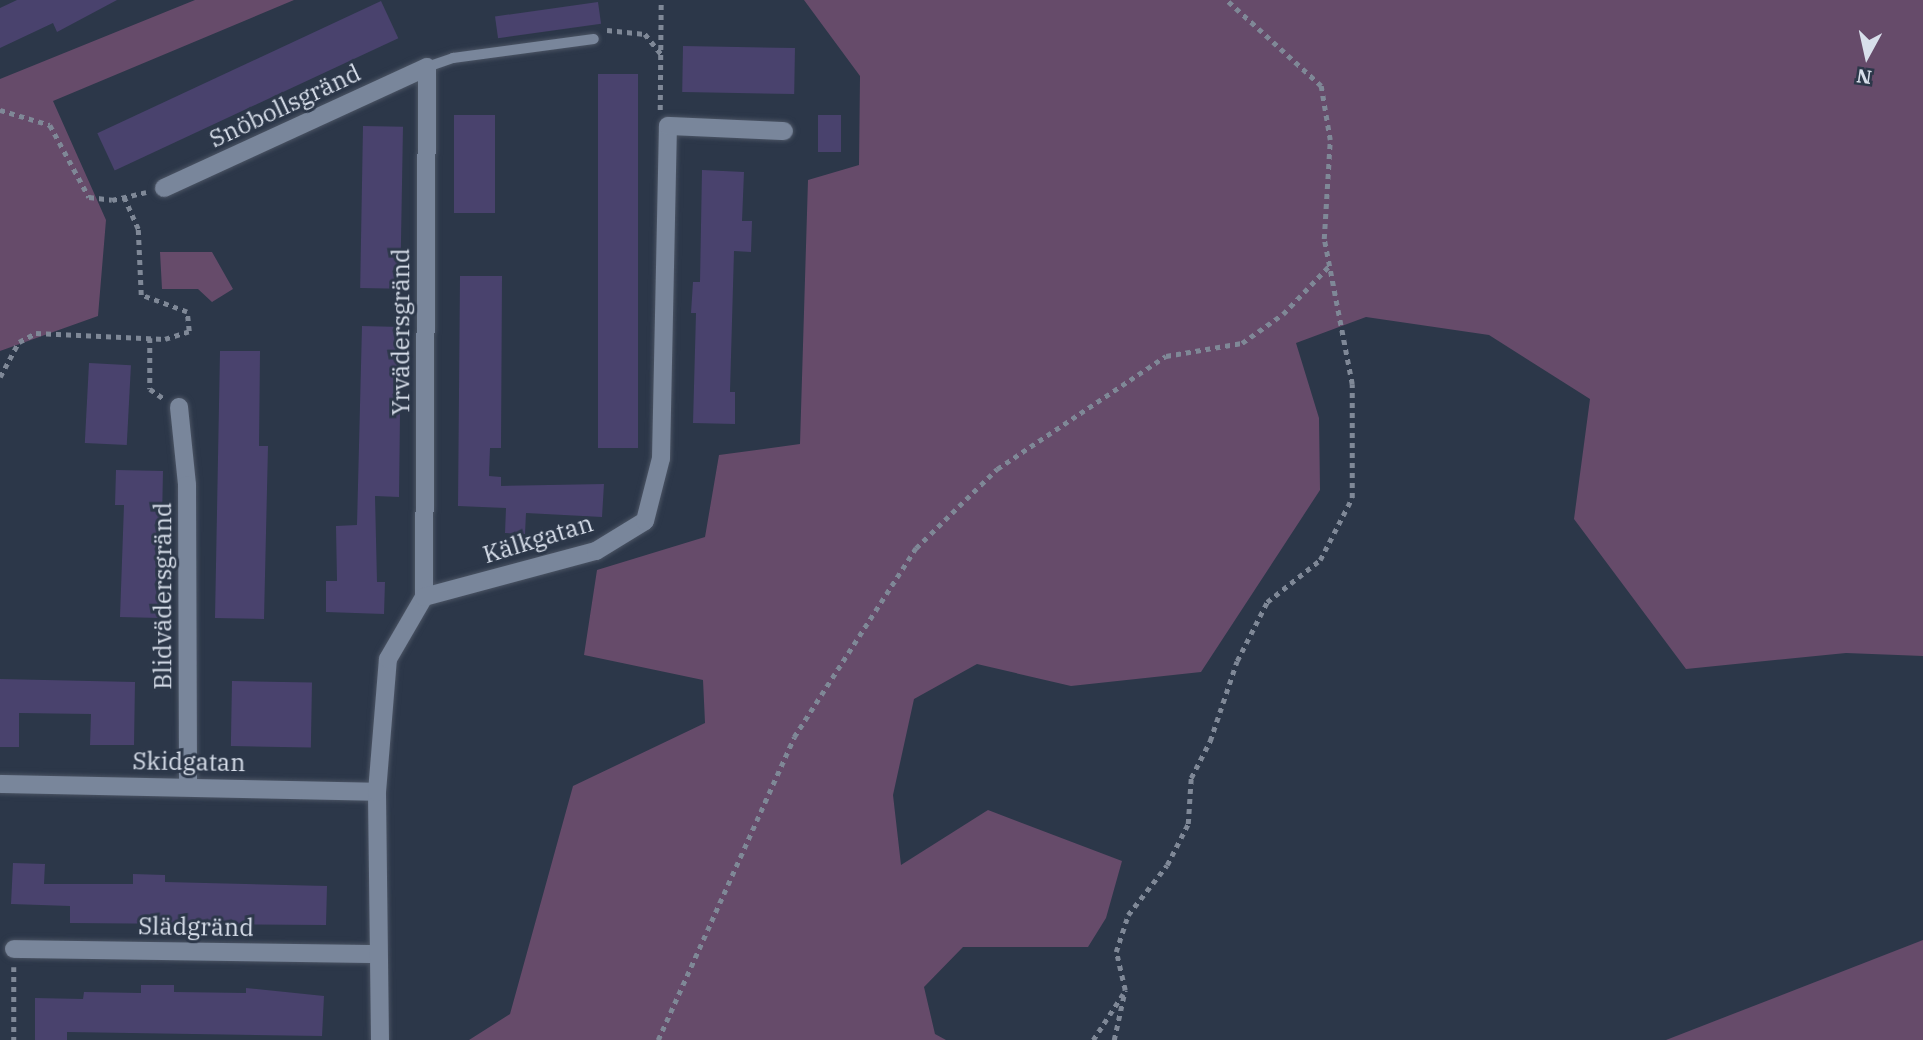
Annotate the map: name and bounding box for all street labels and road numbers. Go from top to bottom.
street label: Snöbollsgränd [205,58,365,154]
street label: Yrvädersgränd [387,248,415,416]
street label: Blidvädersgränd [149,502,177,690]
street label: Kälkgatan [480,509,596,569]
street label: Skidgatan [132,747,246,777]
street label: Slädgränd [138,912,254,942]

